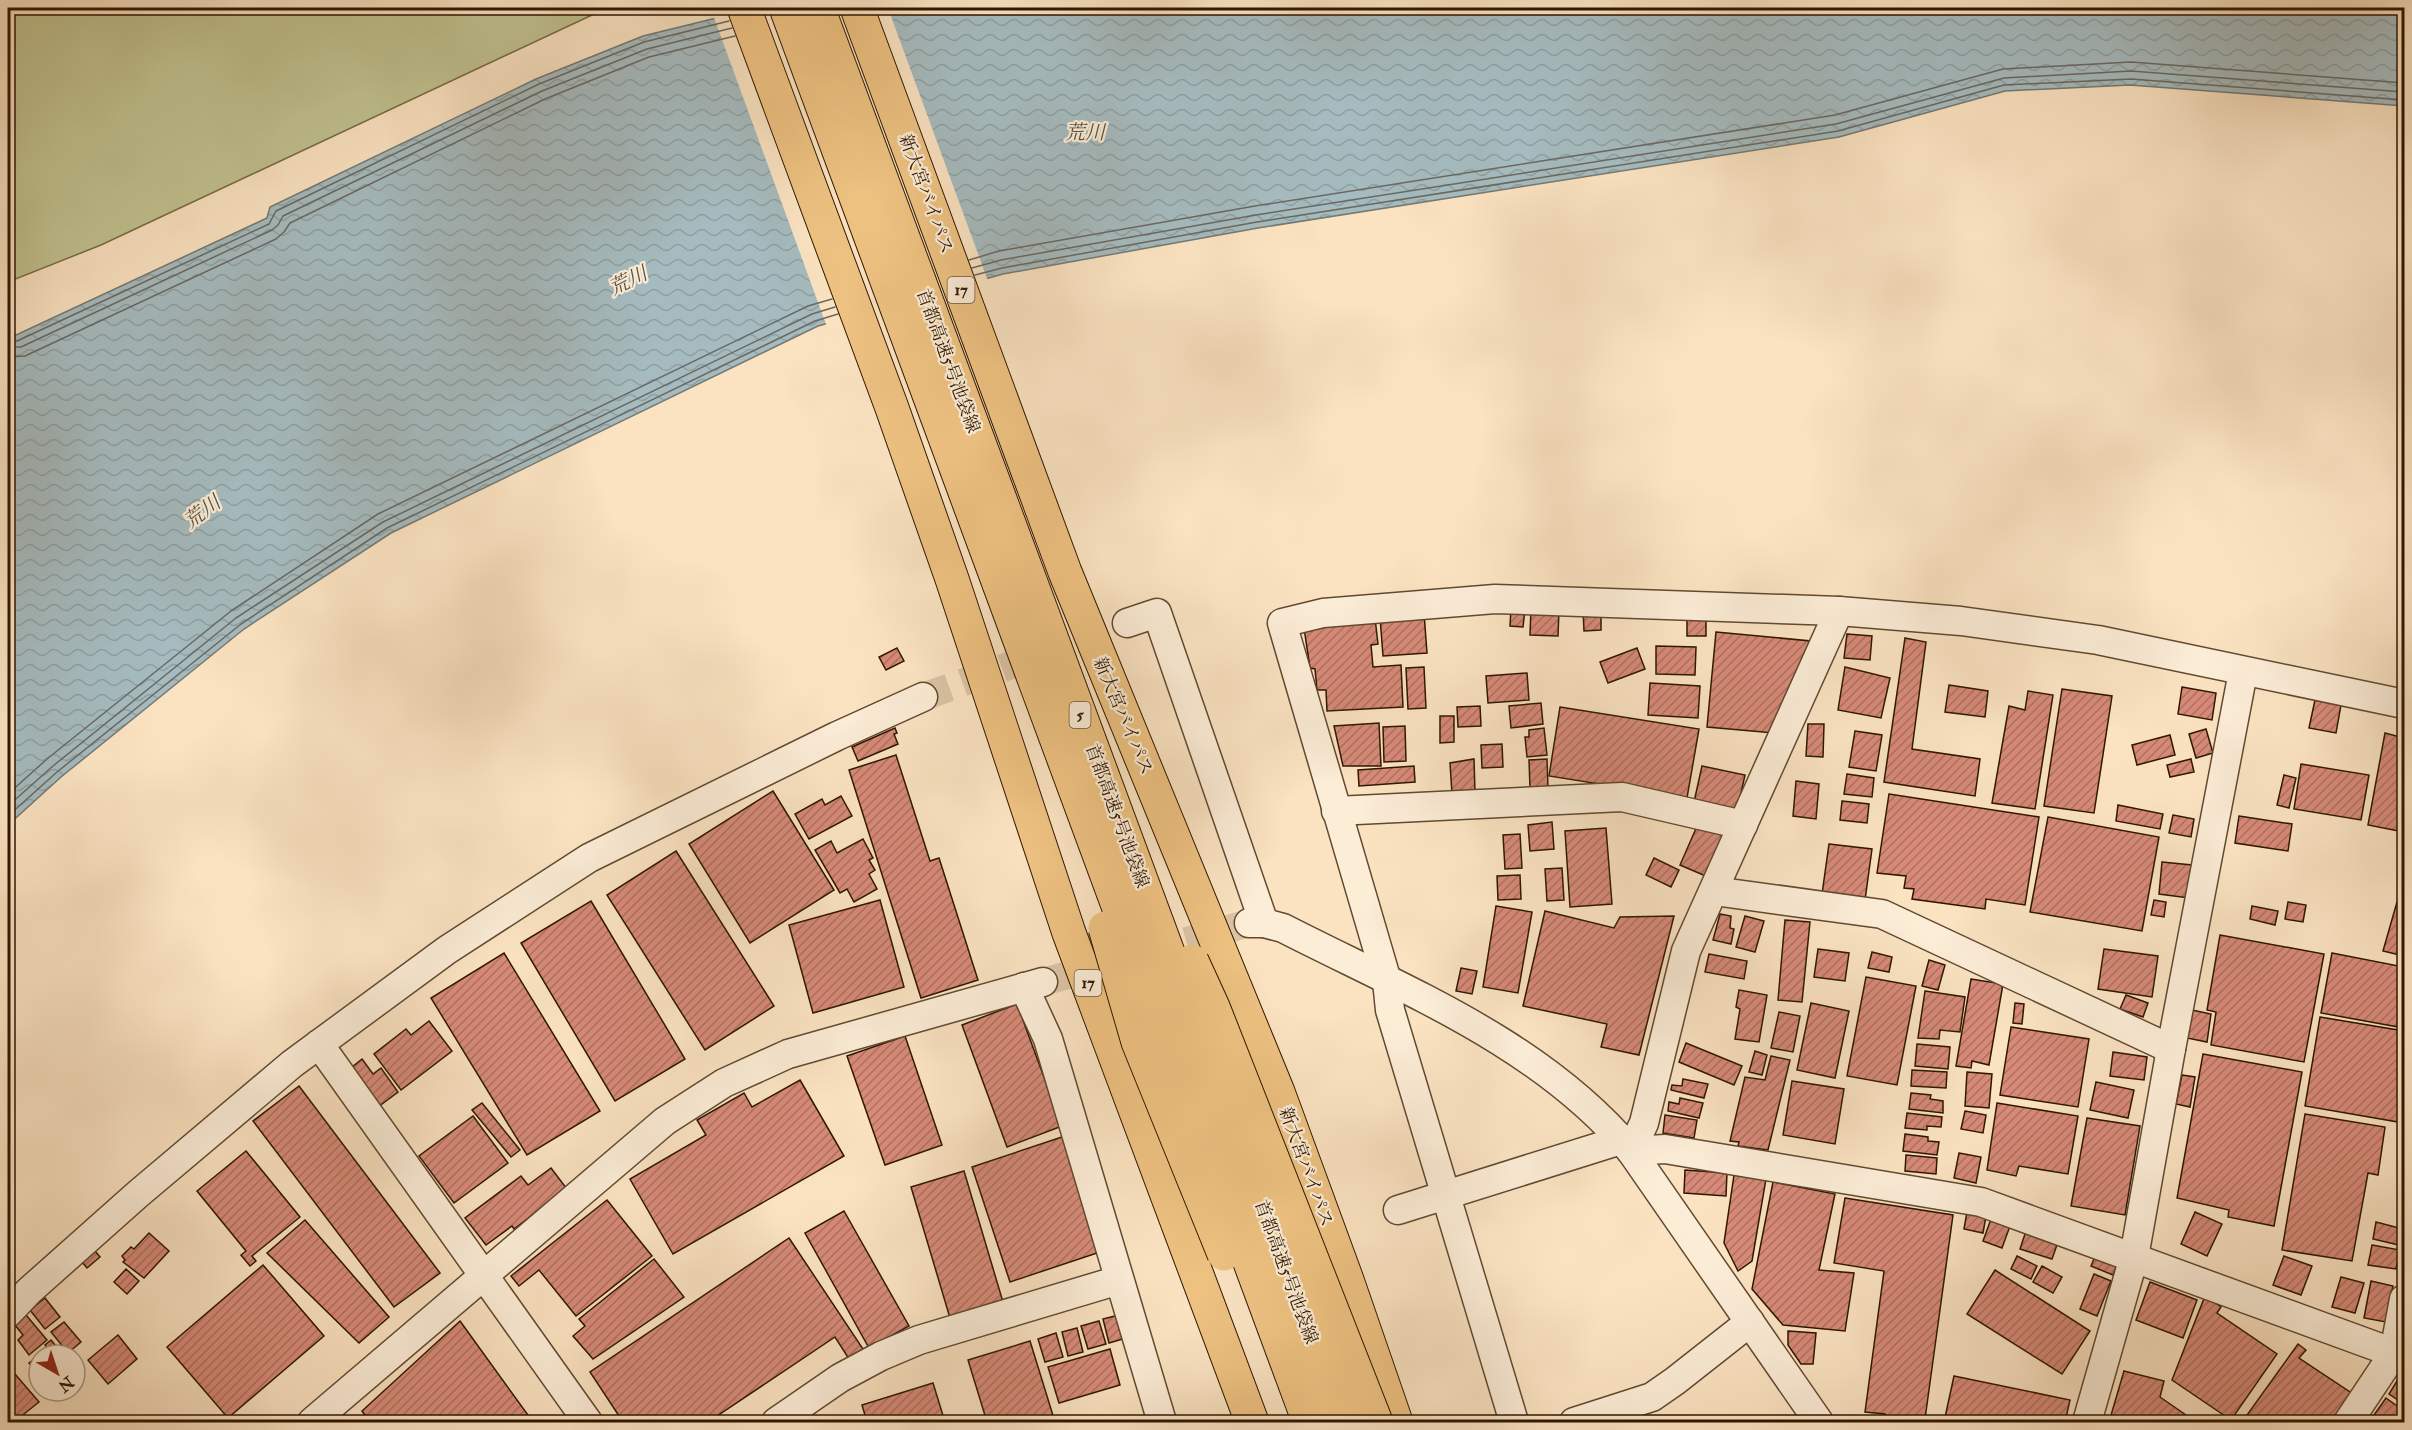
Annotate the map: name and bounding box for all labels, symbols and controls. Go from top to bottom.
water label: 荒川 [1065,120,1107,145]
street label: 新大宮バイパス [894,131,958,257]
water label: 荒川 [605,260,653,301]
road number: 17 [948,277,974,303]
street label: 首都高速5号池袋線 [911,286,985,436]
water label: 荒川 [179,489,227,534]
street label: 新大宮バイパス [1088,654,1158,778]
road number: 5 [1070,702,1090,728]
street label: 首都高速5号池袋線 [1080,741,1154,891]
road number: 17 [1074,970,1102,996]
street label: 新大宮バイパス [1274,1104,1338,1230]
street label: 首都高速5号池袋線 [1249,1197,1323,1347]
north arrow [27,1343,87,1403]
text: N [53,1371,78,1397]

